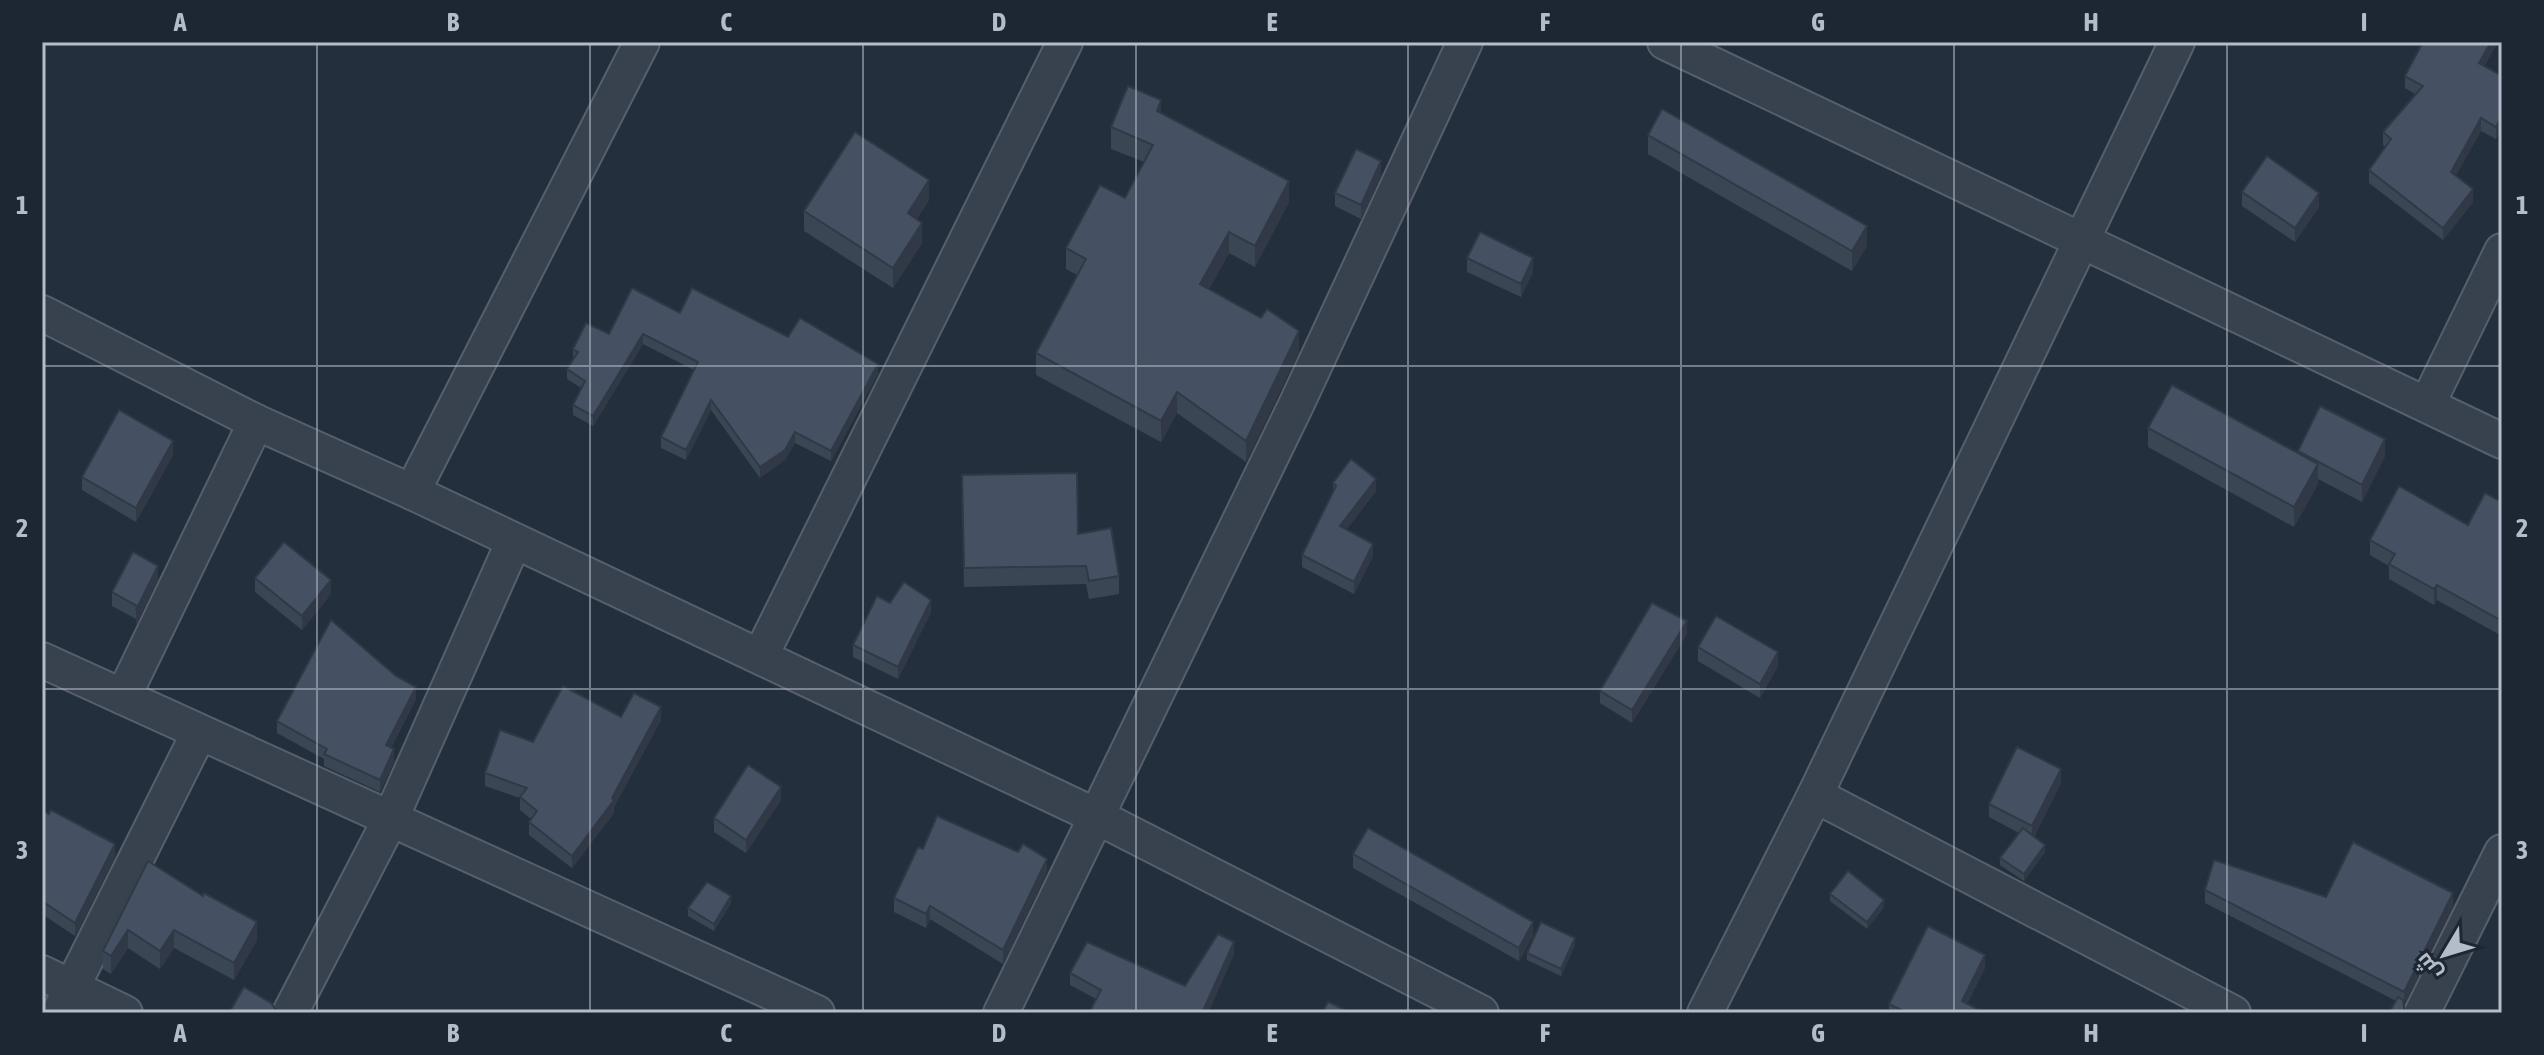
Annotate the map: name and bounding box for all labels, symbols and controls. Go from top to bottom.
text: A [173,7,187,37]
text: B [447,7,460,37]
text: C [720,7,732,37]
text: D [992,7,1006,37]
text: E [1266,7,1278,37]
text: F [1540,7,1551,37]
text: G [1811,7,1825,37]
text: H [2083,7,2099,37]
text: I [2361,7,2367,37]
text: 1 [16,190,28,220]
text: 1 [2516,190,2528,220]
text: 2 [16,513,28,543]
text: 2 [2516,513,2528,543]
text: 3 [16,835,28,865]
text: 3 [2516,835,2528,865]
north arrow [2404,915,2484,995]
text: ش [2409,948,2448,986]
text: A [173,1018,187,1048]
text: B [447,1018,460,1048]
text: C [720,1018,732,1048]
text: D [992,1018,1006,1048]
text: E [1266,1018,1278,1048]
text: F [1540,1018,1551,1048]
text: G [1811,1018,1825,1048]
text: H [2083,1018,2099,1048]
text: I [2361,1018,2367,1048]

